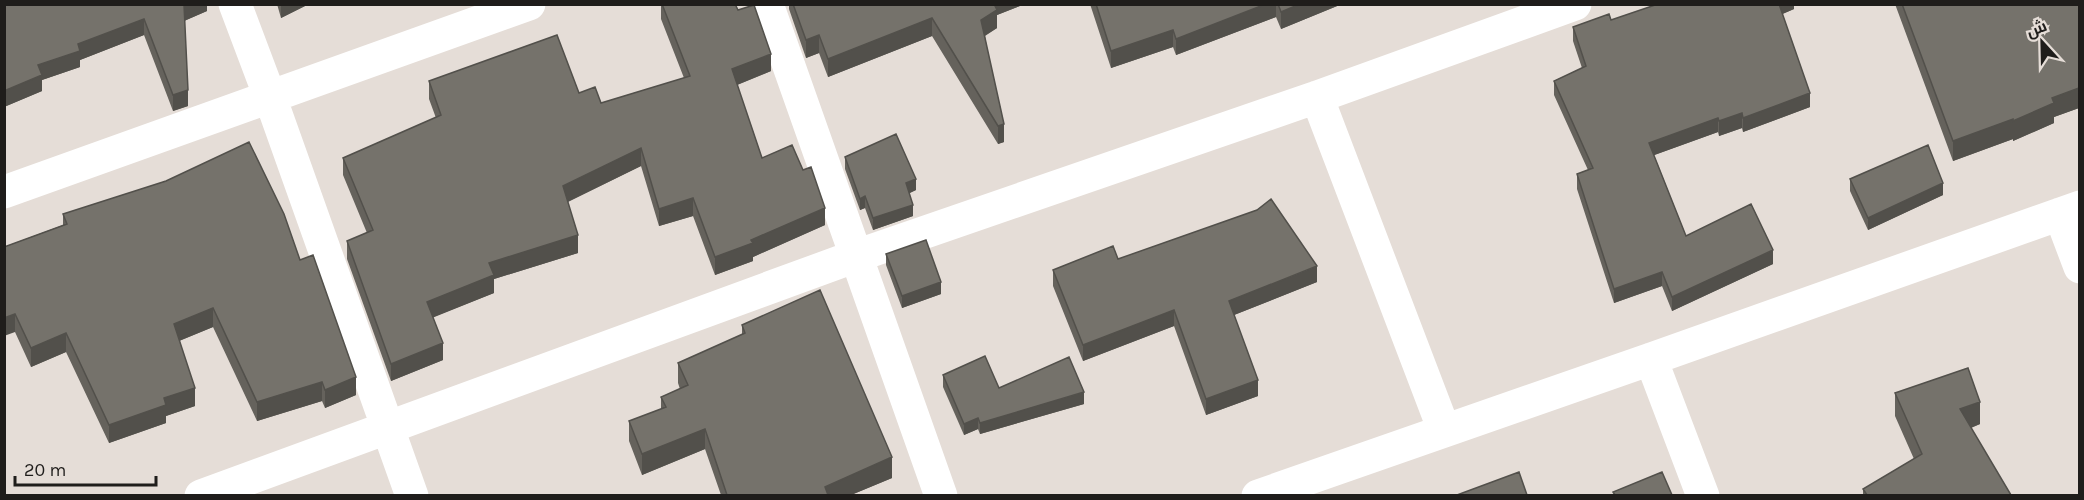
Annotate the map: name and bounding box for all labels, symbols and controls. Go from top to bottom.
north arrow [2012,12,2072,72]
text: ش [2023,16,2050,41]
scale bar [15,449,156,487]
text: 20 m [24,459,66,481]

